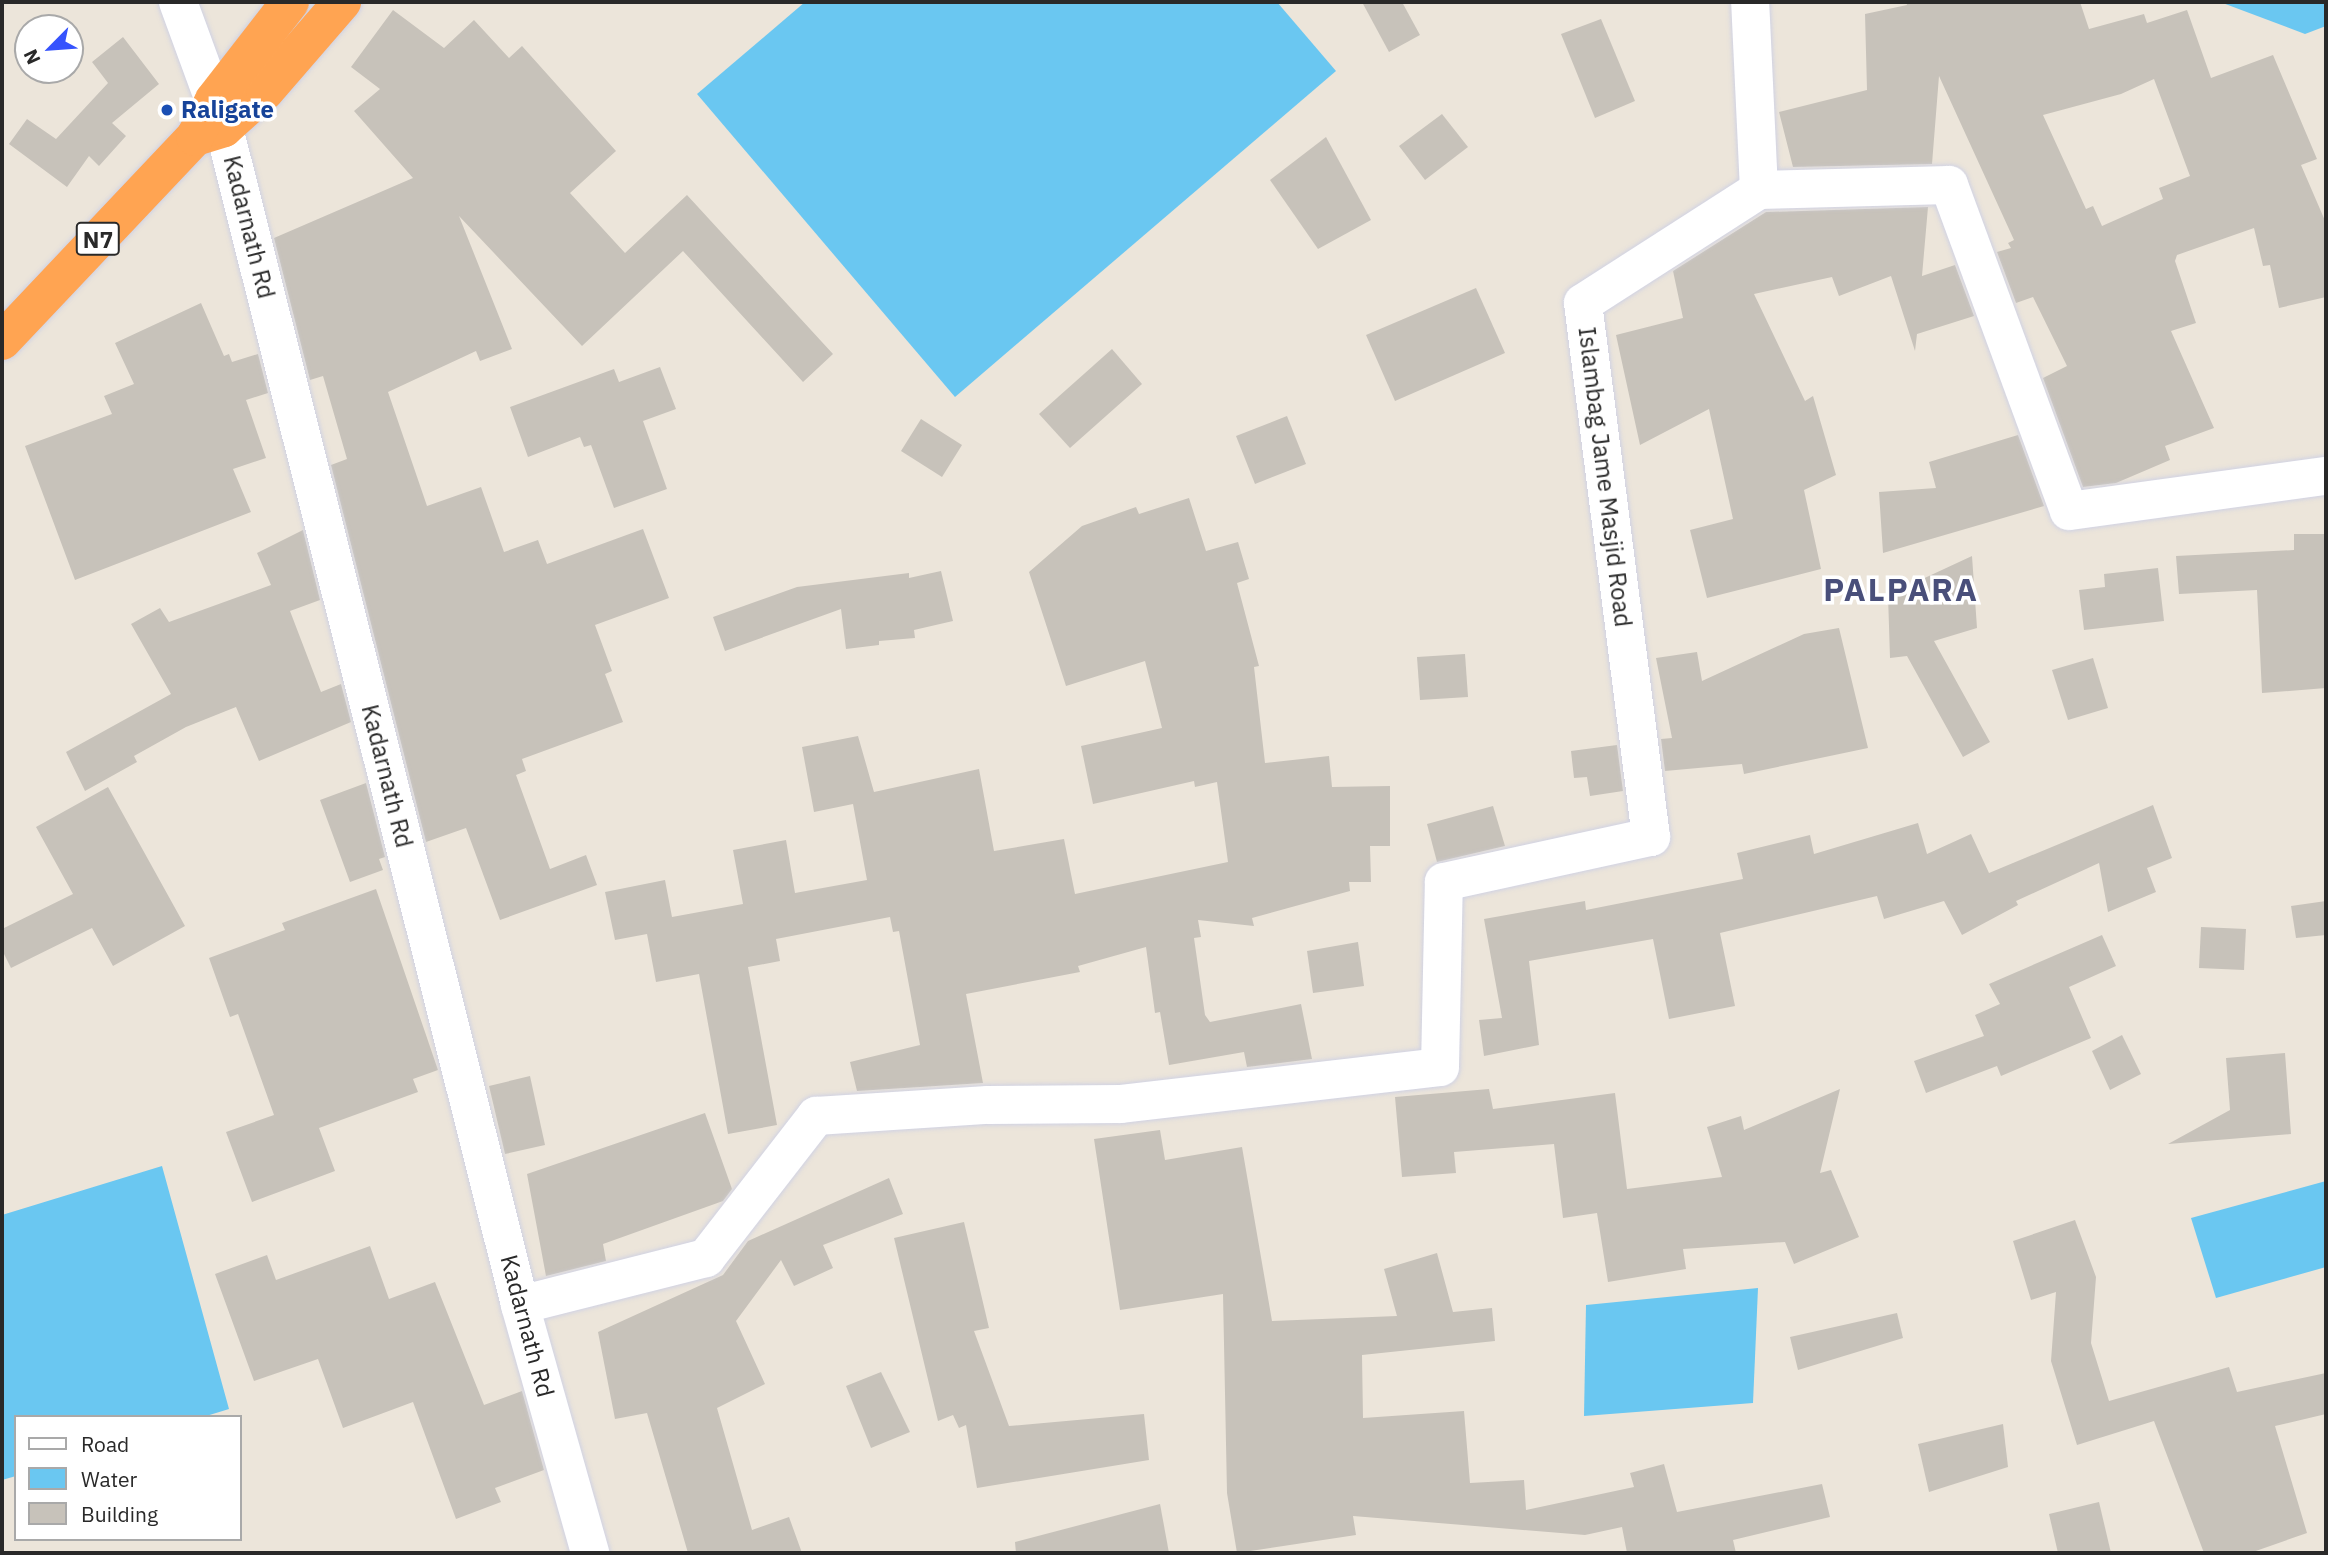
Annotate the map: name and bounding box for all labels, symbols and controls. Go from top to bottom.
north arrow [14,14,84,84]
text: N [18,46,46,68]
place label: Raligate [181,96,274,124]
marker: Raligate [159,102,175,118]
street label: Kadarnath Rd [217,153,281,301]
road number: N7 [75,220,121,258]
street label: Islambag Jame Masjid Road [1572,325,1638,629]
district label: PALPARA [1824,570,1978,608]
street label: Kadarnath Rd [355,702,419,850]
street label: Kadarnath Rd [494,1252,560,1400]
legend [14,1415,242,1541]
text: Road [81,1430,129,1458]
text: Water [81,1465,137,1493]
text: Building [81,1500,158,1528]

